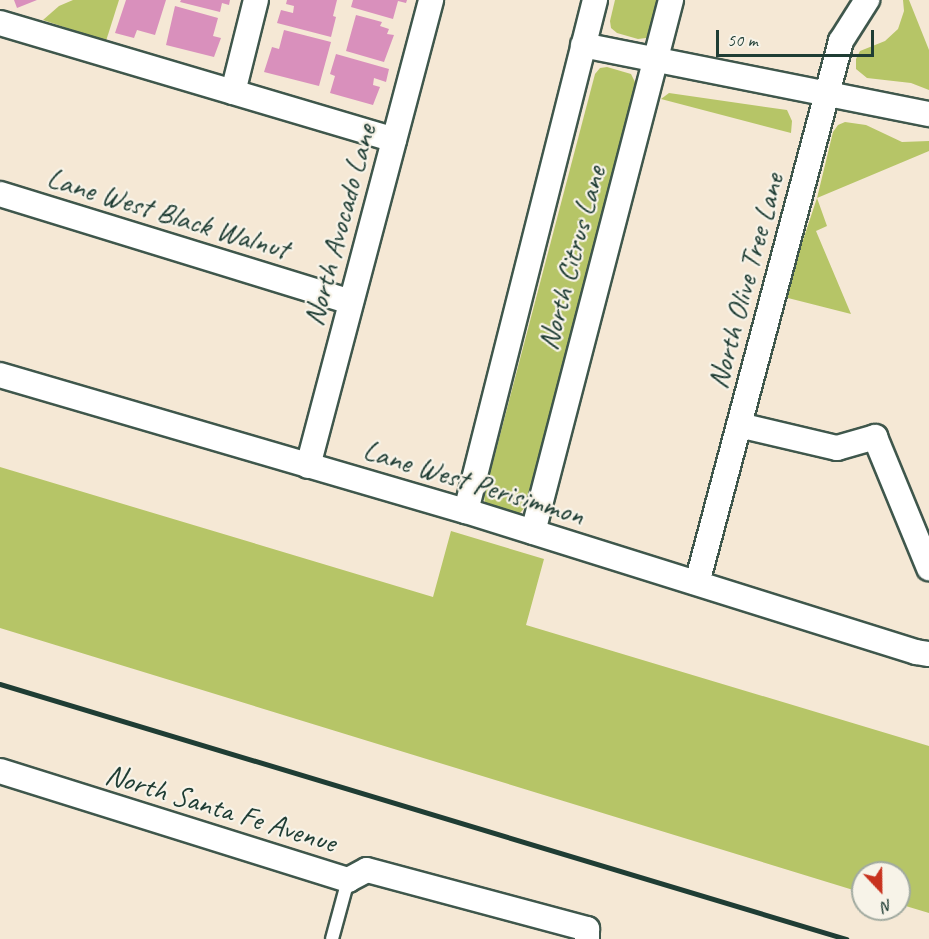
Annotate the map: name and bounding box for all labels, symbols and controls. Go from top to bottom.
scale bar [719,18,876,56]
text: 50 m [727,29,758,51]
street label: North Avocado Lane [295,120,383,330]
street label: Lane West Black Walnut [42,159,294,267]
street label: North Citrus Lane [529,162,613,354]
street label: North Olive Tree Lane [699,169,791,393]
street label: Lane West Perisimmon [359,431,589,533]
street label: North Santa Fe Avenue [101,756,341,860]
north arrow [851,861,911,921]
text: N [879,895,895,917]

